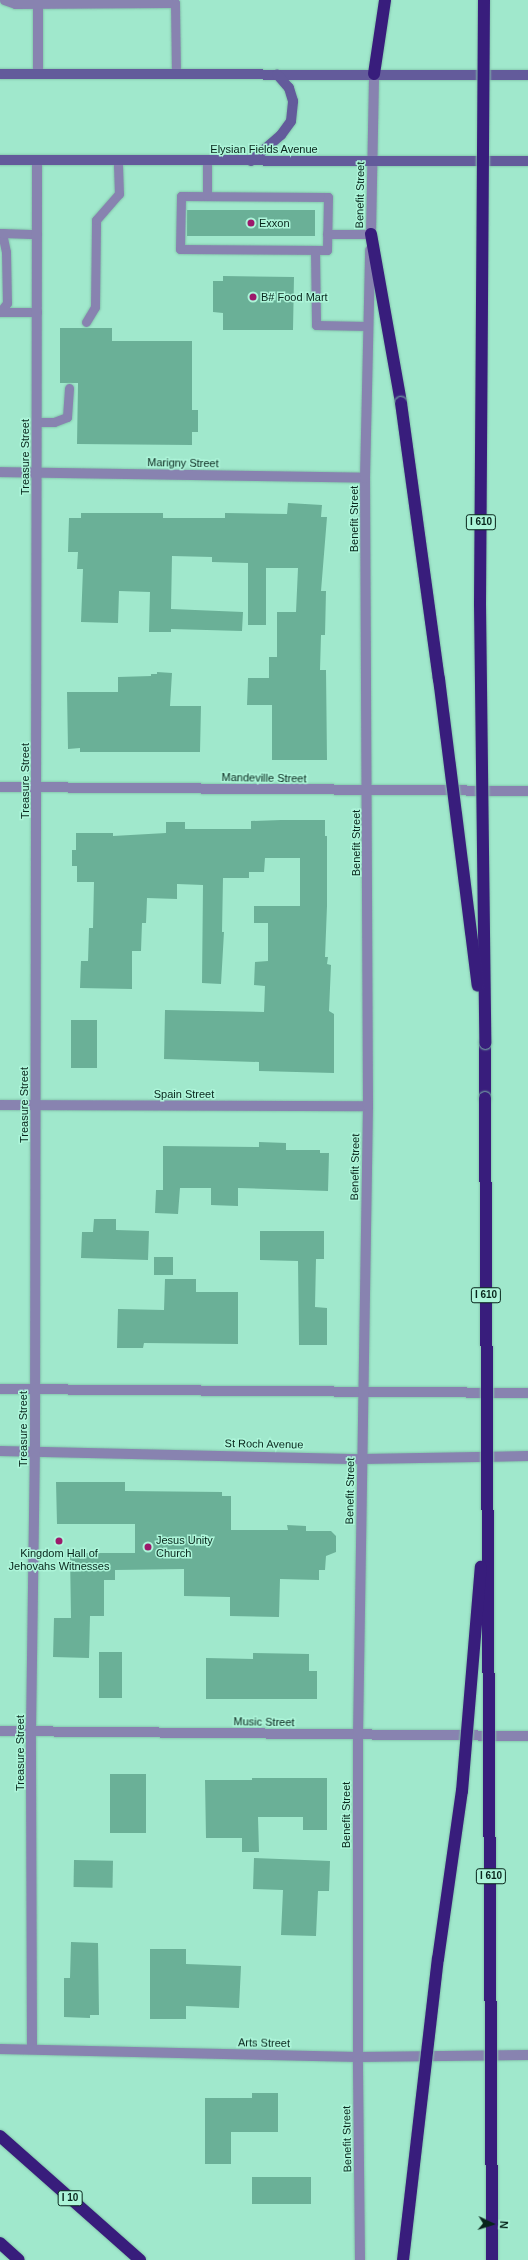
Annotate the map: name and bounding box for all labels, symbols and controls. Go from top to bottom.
street label: Elysian Fields Avenue [210,142,318,156]
street label: Benefit Street [353,162,367,228]
place label: Exxon [259,216,290,230]
marker: Exxon [246,218,256,228]
place label: B# Food Mart [261,290,328,304]
marker: B# Food Mart [248,292,258,302]
street label: Treasure Street [18,419,32,495]
street label: Marigny Street [147,456,219,470]
street label: Benefit Street [347,486,361,552]
road number: I 610 [465,514,497,530]
street label: Treasure Street [18,743,32,819]
street label: Mandeville Street [221,771,307,785]
street label: Benefit Street [349,810,363,876]
street label: Treasure Street [17,1067,31,1143]
street label: Spain Street [154,1087,214,1101]
street label: Benefit Street [348,1134,362,1200]
road number: I 610 [470,1287,502,1303]
street label: Treasure Street [16,1391,30,1467]
street label: St Roch Avenue [224,1437,304,1451]
street label: Benefit Street [343,1458,357,1524]
place label: Jesus Unity Church [156,1534,213,1560]
marker: Kingdom Hall of Jehovahs Witnesses [54,1536,64,1546]
marker: Jesus Unity Church [143,1542,153,1552]
place label: Kingdom Hall of Jehovahs Witnesses [9,1547,109,1573]
street label: Treasure Street [13,1715,27,1791]
street label: Music Street [233,1715,295,1729]
street label: Benefit Street [339,1782,353,1848]
road number: I 610 [475,1868,507,1884]
street label: Arts Street [238,2036,290,2050]
street label: Benefit Street [340,2106,354,2172]
road number: I 10 [57,2190,83,2206]
north arrow [472,2204,512,2244]
text: N [498,2220,510,2229]

